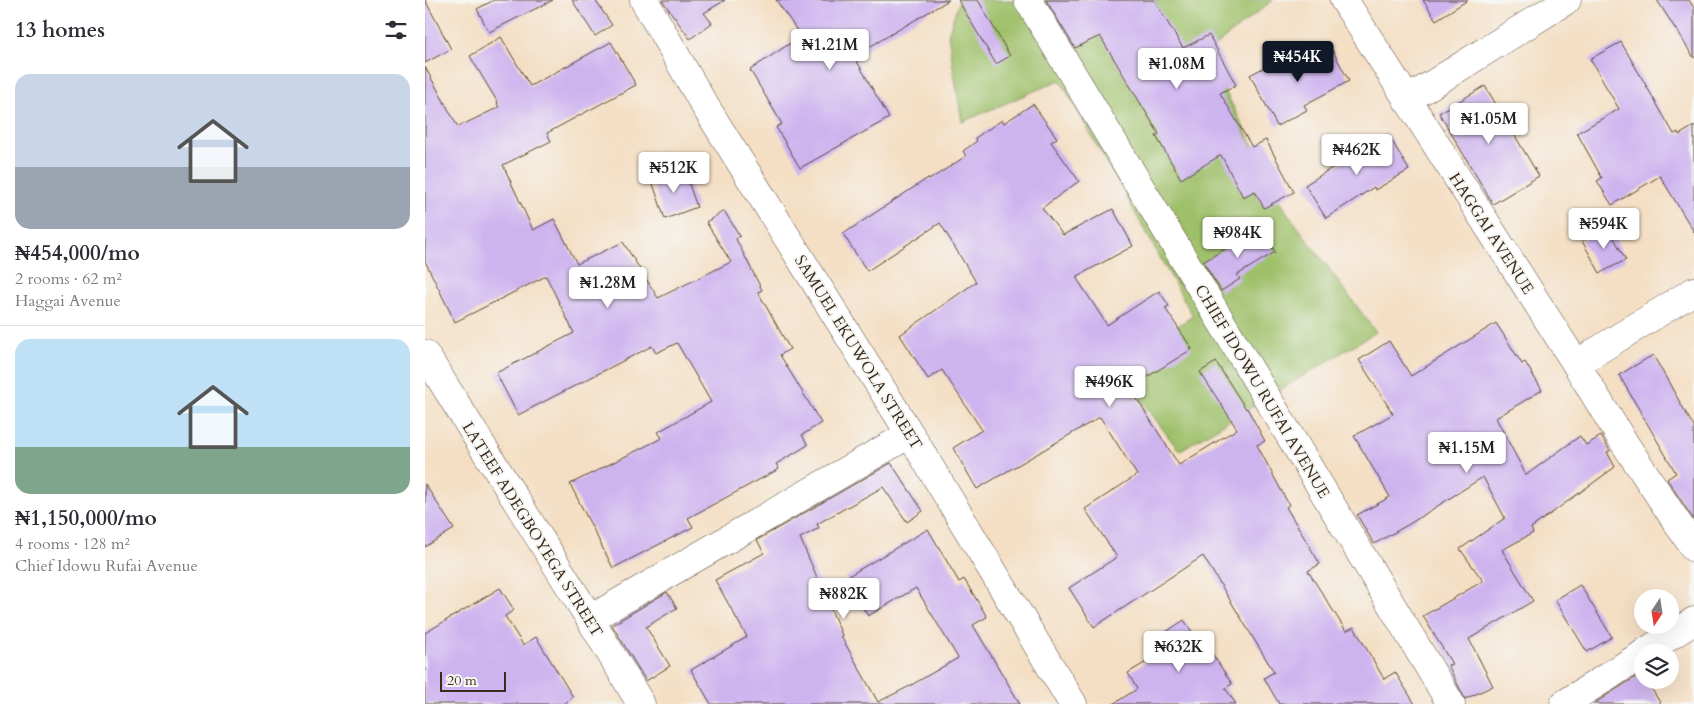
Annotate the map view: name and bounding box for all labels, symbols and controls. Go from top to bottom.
text: 13 homes [15,16,105,45]
icon: filters [382,16,410,44]
pin: ₦1.21M [789,28,871,71]
text: ₦1.21M [802,34,858,56]
pin: ₦454K [1263,41,1333,83]
text: ₦454K [1273,46,1323,68]
pin: ₦1.08M [1136,48,1218,90]
text: ₦1.08M [1149,53,1205,75]
pin: ₦1.05M [1448,102,1530,145]
icon: home [168,106,258,196]
text: ₦1.05M [1461,108,1517,130]
pin: ₦462K [1322,134,1392,176]
text: ₦462K [1332,139,1382,161]
pin: ₦512K [639,152,709,194]
text: ₦512K [649,157,699,179]
street label: HAGGAI AVENUE [1444,168,1539,299]
pin: ₦594K [1569,208,1639,250]
text: ₦594K [1579,213,1629,235]
pin: ₦984K [1203,216,1273,259]
text: ₦984K [1213,222,1263,244]
text: ₦454,000/mo [15,239,140,268]
street label: SAMUEL EKUWOLA STREET [789,251,927,454]
pin: ₦1.28M [567,266,649,309]
text: 2 rooms · 62 m² [15,268,122,290]
text: ₦1.28M [580,272,636,294]
street label: CHIEF IDOWU RUFAI AVENUE [1189,281,1335,503]
text: Haggai Avenue [15,290,121,312]
pin: ₦496K [1075,366,1145,408]
text: ₦496K [1085,371,1135,393]
icon: home [168,372,258,462]
street label: LATEEF ADEGBOYEGA STREET [457,418,608,642]
pin: ₦1.15M [1426,432,1508,474]
text: ₦1.15M [1439,437,1495,459]
text: ₦1,150,000/mo [15,504,157,533]
text: 4 rooms · 128 m² [15,533,130,555]
text: Chief Idowu Rufai Avenue [15,555,198,577]
pin: ₦882K [809,578,879,620]
text: ₦882K [819,583,869,605]
north arrow [1634,589,1679,634]
map controls [1634,589,1679,689]
pin: ₦632K [1144,630,1214,673]
text: ₦632K [1154,636,1204,658]
button: layers [1634,644,1679,689]
scale bar [440,669,506,692]
text: 20 m [447,671,477,690]

